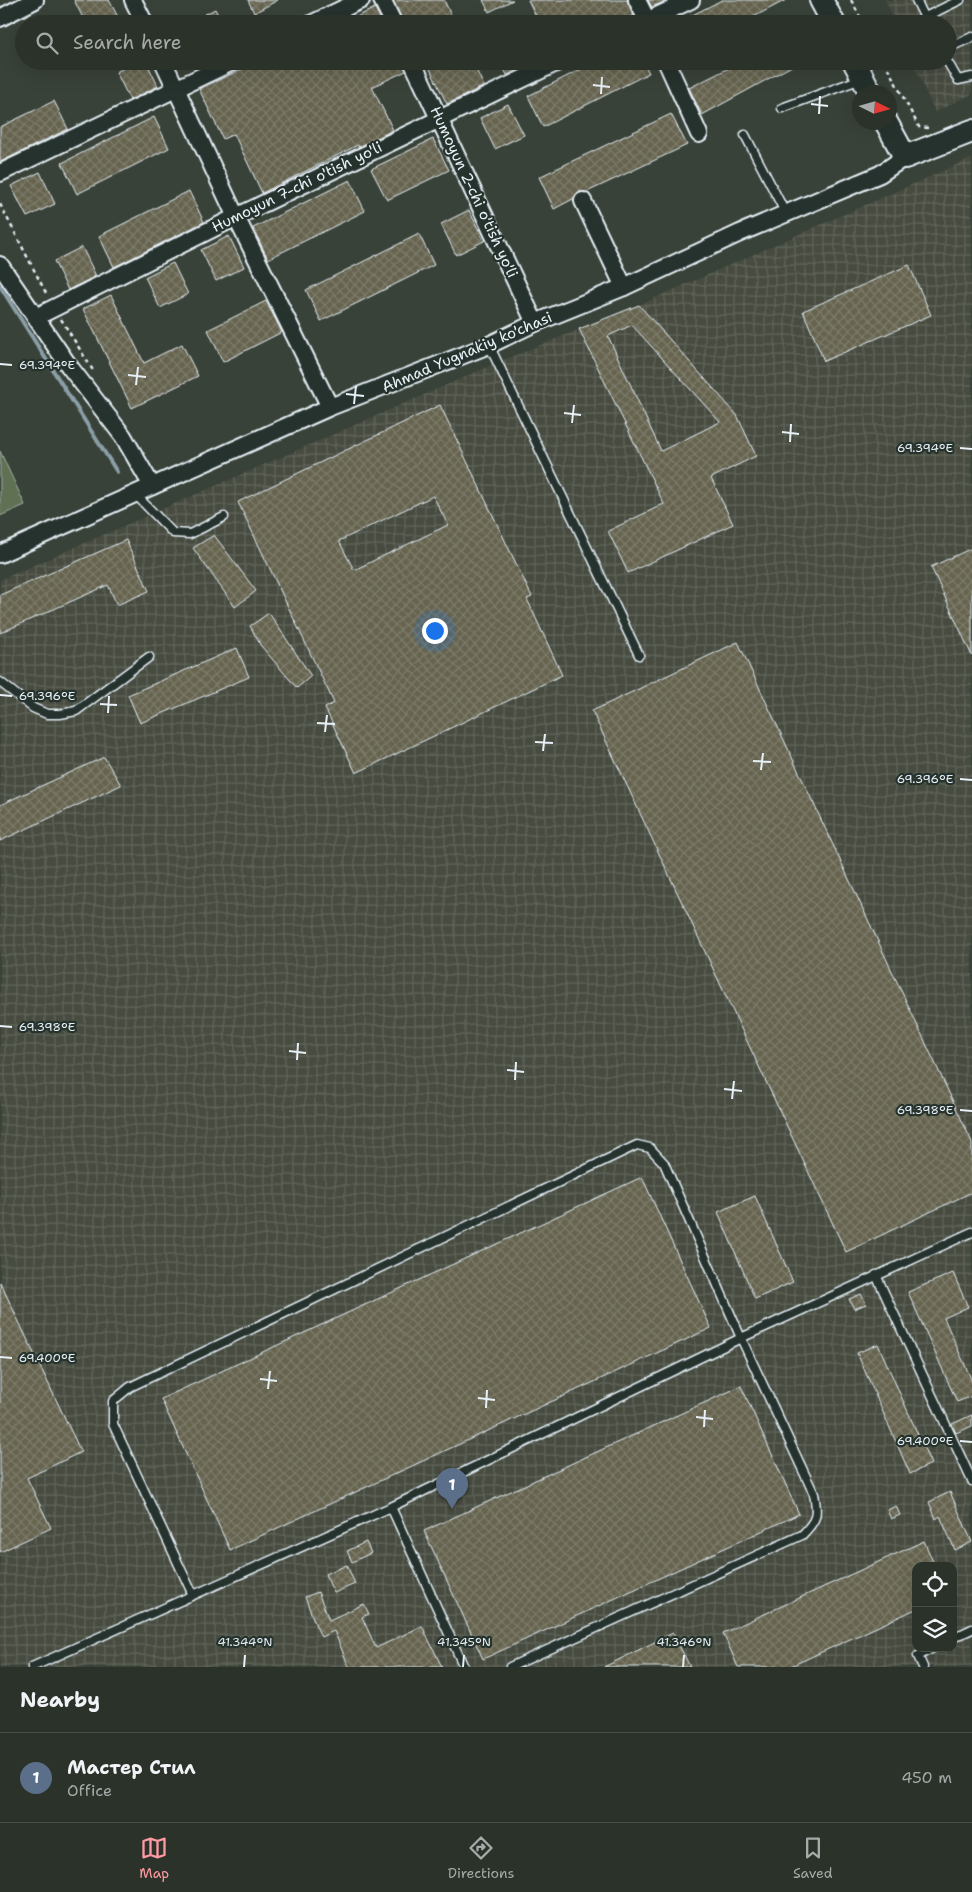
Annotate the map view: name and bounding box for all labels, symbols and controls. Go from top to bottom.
search box [15,15,957,70]
icon: search [33,29,61,57]
text: Search here [73,30,182,55]
north arrow [852,85,897,130]
street label: Humoyun 2-chi o'tish yo'li [425,103,523,281]
street label: Humoyun 7-chi o'tish yo'li [208,137,386,237]
street label: Ahmad Yugnakiy ko'chasi [379,307,555,397]
text: 69.394°E [19,357,75,373]
text: 69.394°E [897,440,953,456]
your location [422,618,448,644]
text: 69.396°E [19,688,75,704]
text: 69.396°E [897,771,953,787]
text: 69.398°E [19,1019,75,1035]
text: 69.398°E [897,1102,953,1118]
text: 69.400°E [19,1350,75,1366]
text: 69.400°E [897,1433,953,1449]
pin: 1 [436,1468,468,1509]
map controls [912,1562,957,1652]
button: locate [912,1562,957,1607]
button: layers [912,1607,957,1652]
text: 41.344°N [218,1634,272,1650]
text: 41.345°N [437,1634,491,1650]
text: 41.346°N [657,1634,711,1650]
text: Nearby [20,1686,100,1714]
text: Мастер Стил [67,1755,196,1780]
text: 1 [32,1767,40,1788]
text: 450 m [901,1767,952,1788]
text: Office [67,1780,112,1801]
tab: Map [139,1834,169,1882]
tab: Directions [448,1834,515,1882]
tab: Saved [793,1834,833,1882]

